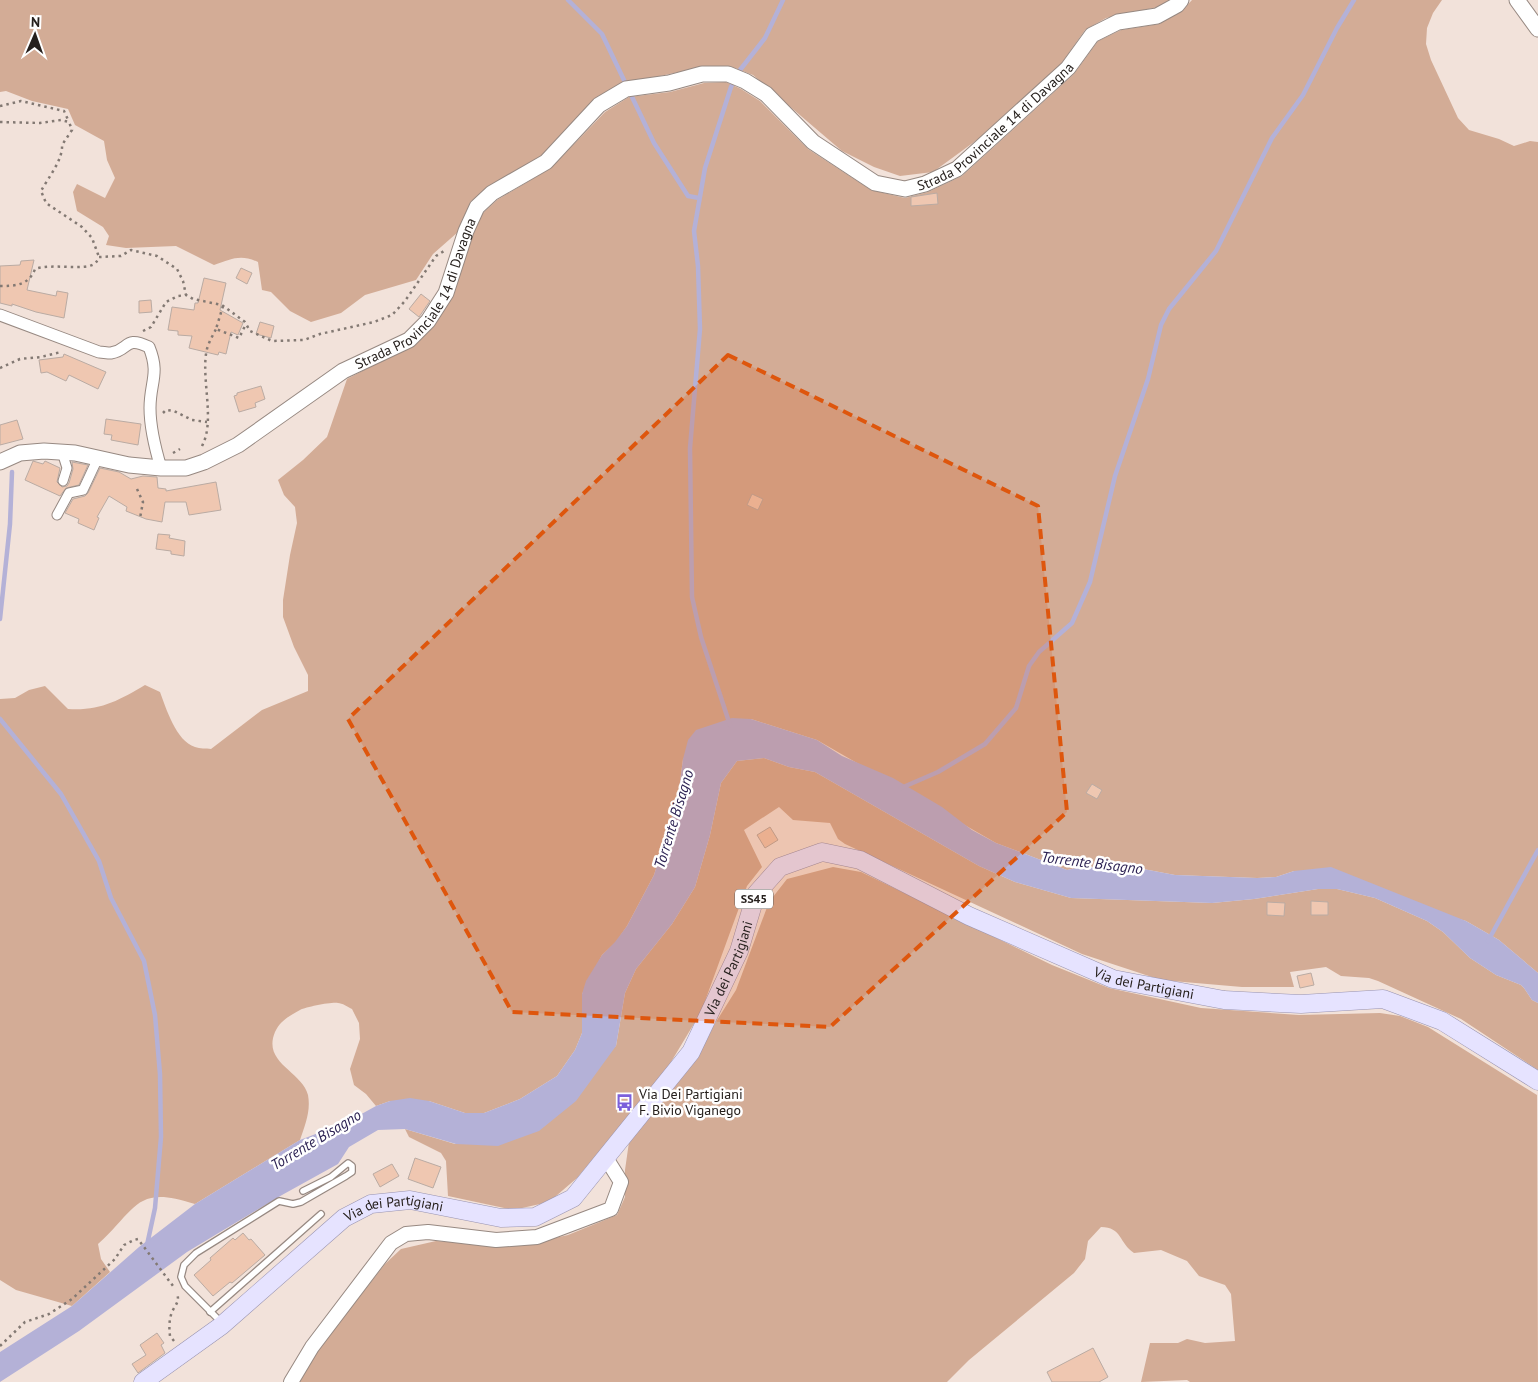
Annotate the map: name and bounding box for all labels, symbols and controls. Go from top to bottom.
north arrow [10,10,60,60]
text: N [31,13,40,31]
street label: Strada Provinciale 14 di Davagna [915,59,1078,195]
street label: Strada Provinciale 14 di Davagna [352,215,480,373]
water label: Torrente Bisagno [649,767,698,871]
water label: Torrente Bisagno [1040,847,1144,878]
road number: SS45 [735,890,773,909]
street label: Via dei Partigiani [700,919,756,1020]
street label: Via dei Partigiani [1090,962,1195,1003]
place label: Via Dei Partigiani F. Bivio Viganego [638,1085,743,1119]
bus stop icon: Via Dei Partigiani F. Bivio Viganego [615,1092,635,1112]
water label: Torrente Bisagno [267,1105,365,1174]
street label: Via dei Partigiani [340,1191,445,1226]

